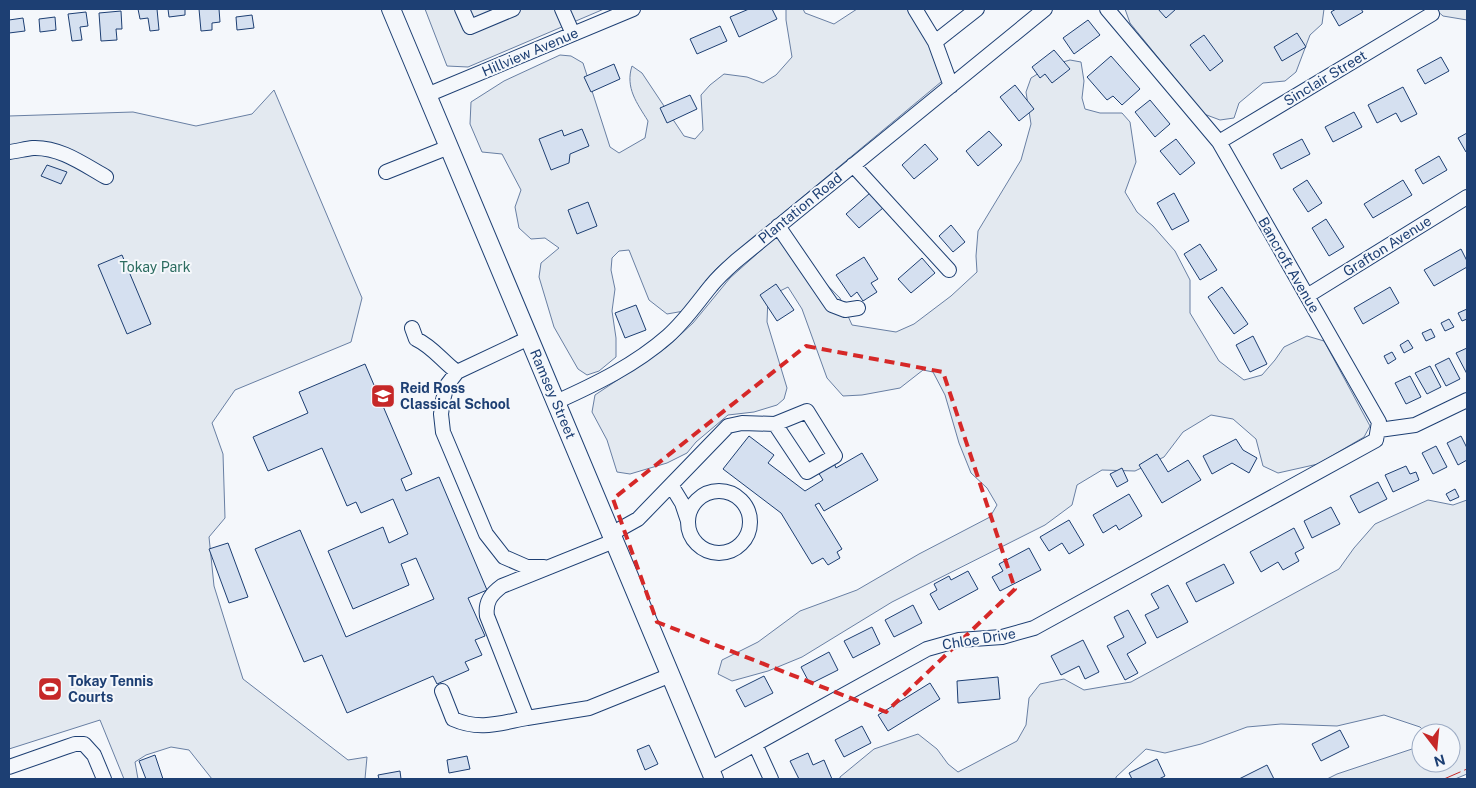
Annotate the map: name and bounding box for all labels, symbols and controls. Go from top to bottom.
street label: Hillview Avenue [479,24,581,79]
street label: Sinclair Street [1281,47,1369,109]
street label: Plantation Road [755,169,845,247]
street label: Grafton Avenue [1340,212,1434,280]
street label: Bancroft Avenue [1255,214,1323,316]
park label: Tokay Park [119,259,191,275]
street label: Ramsey Street [527,347,579,441]
place label: Reid Ross Classical School [400,380,511,412]
school or university icon: Reid Ross Classical School [370,383,396,409]
street label: Chloe Drive [941,625,1017,653]
place label: Tokay Tennis Courts [68,673,153,705]
sports icon: Tokay Tennis Courts [37,676,63,702]
north arrow [1411,723,1461,773]
text: N [1432,751,1447,770]

